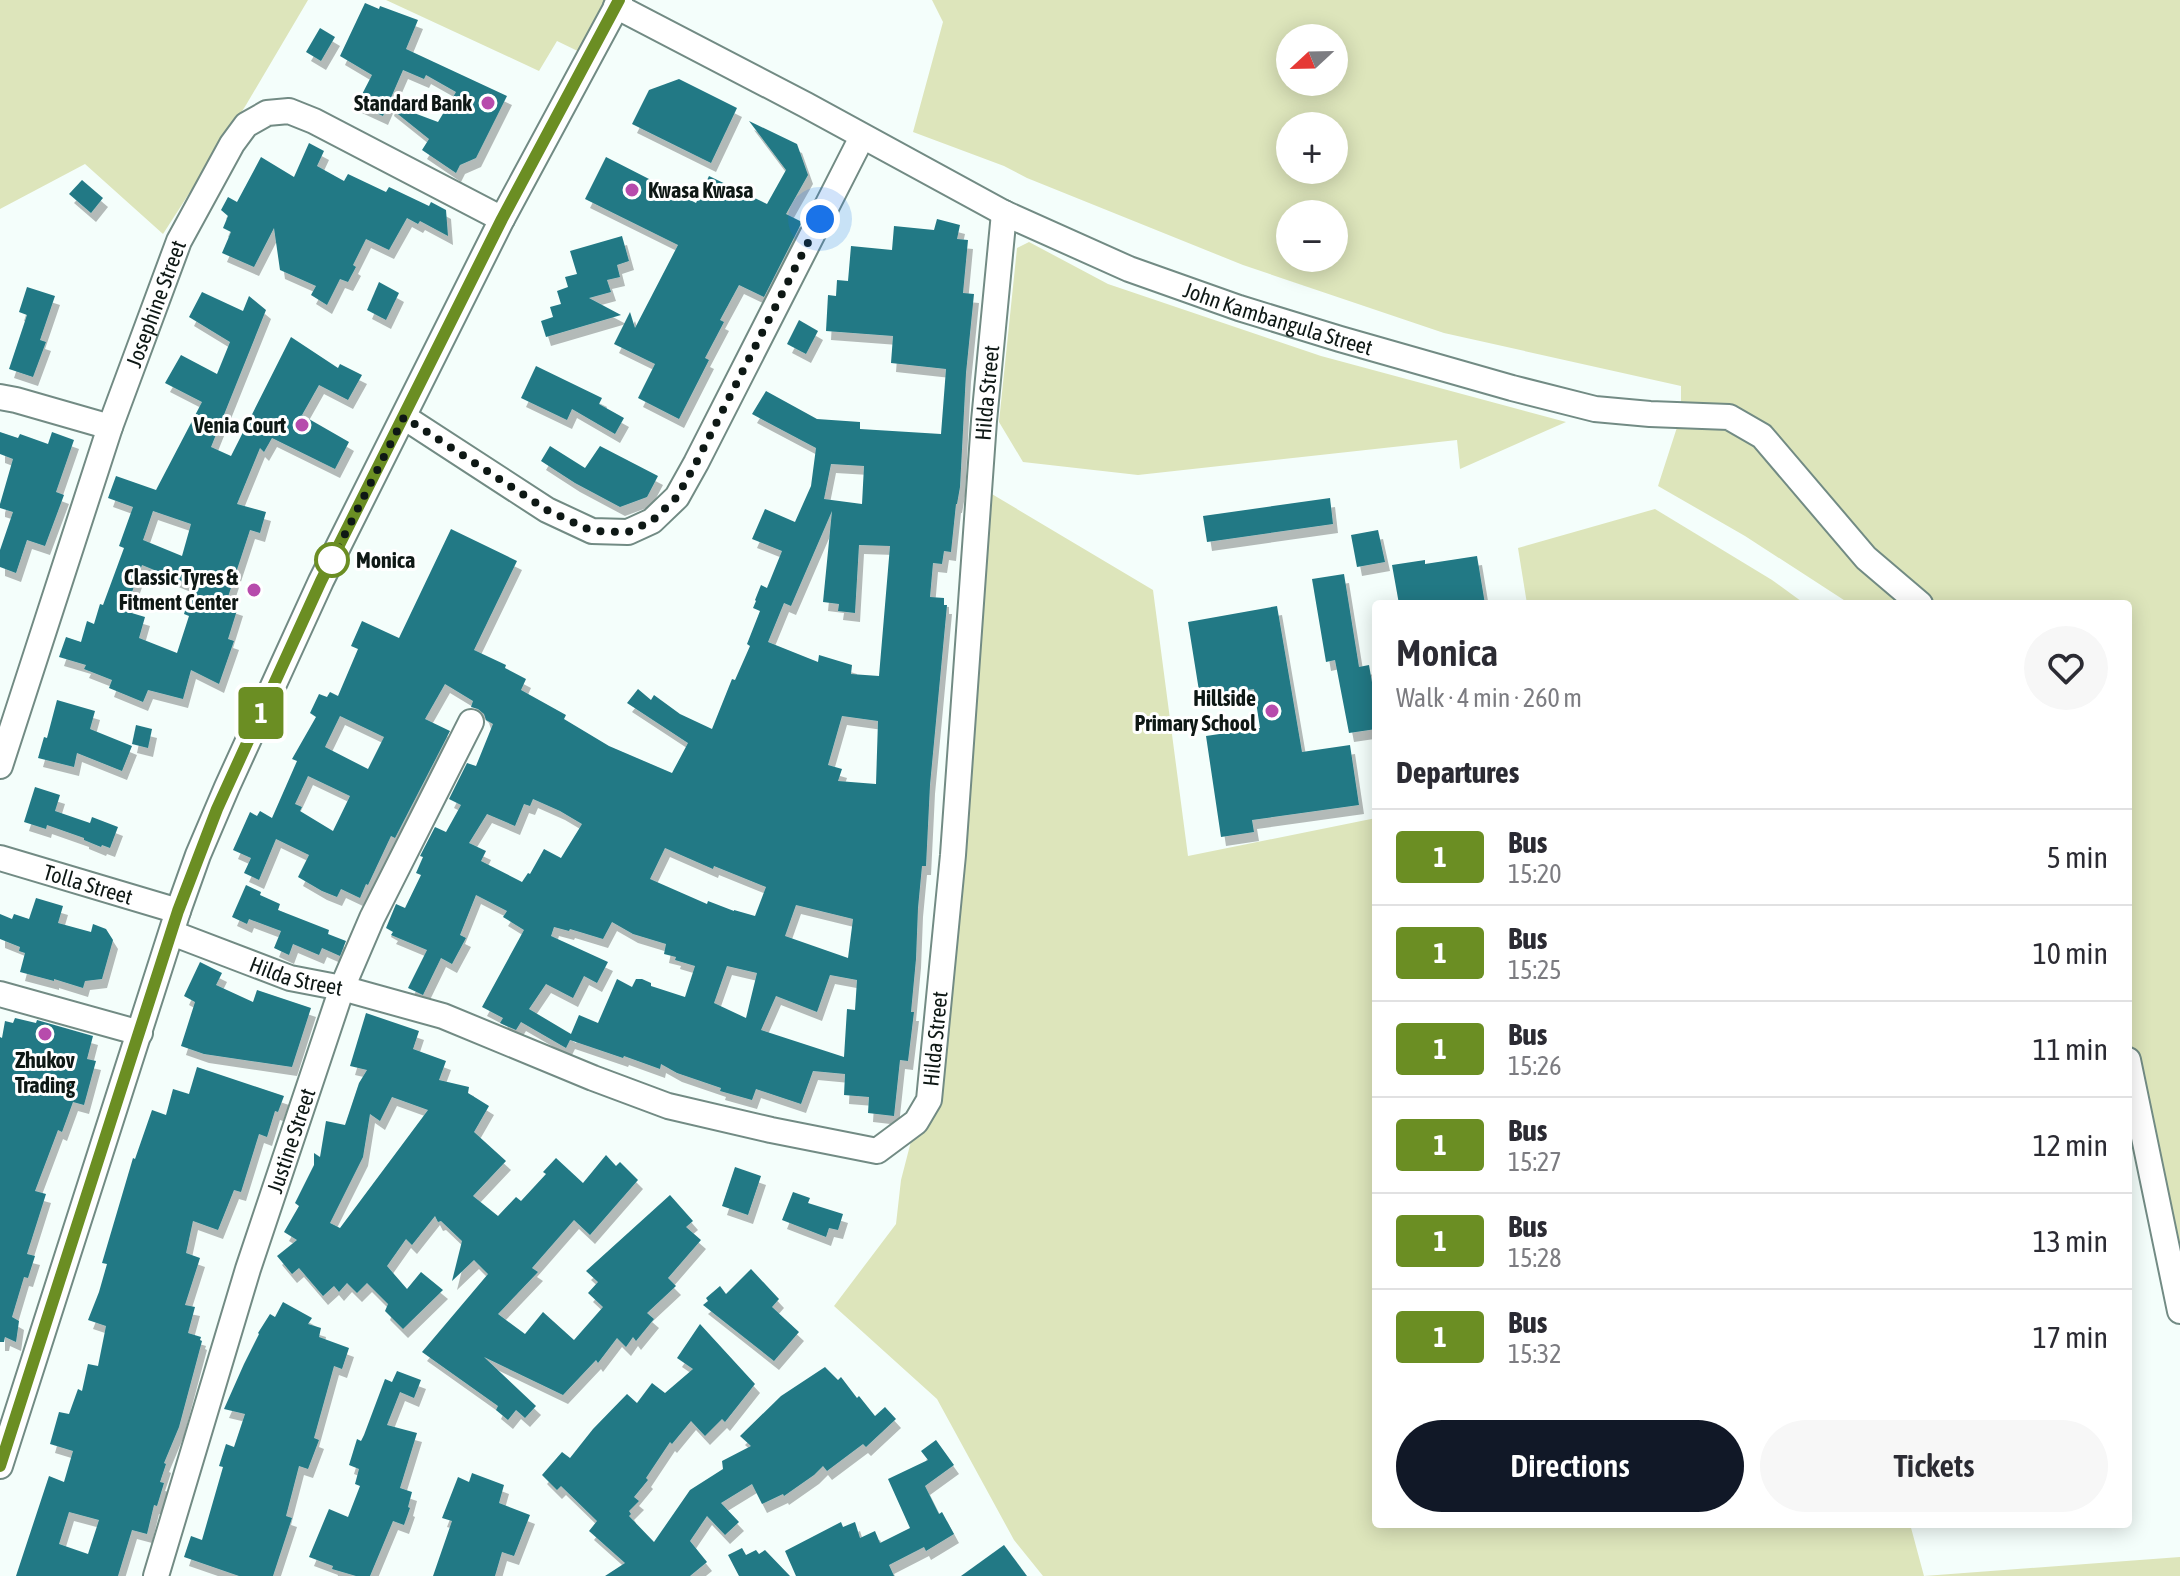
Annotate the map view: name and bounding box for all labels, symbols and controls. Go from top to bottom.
north arrow [1276,24,1348,96]
map controls [1276,24,1348,272]
place label: Standard Bank [354,90,472,116]
marker: Standard Bank [479,94,497,112]
button: + [1276,112,1348,184]
place label: Kwasa Kwasa [648,177,754,203]
marker: Kwasa Kwasa [623,181,641,199]
your location [800,199,840,239]
button: − [1276,200,1348,272]
street label: Josephine Street [120,237,191,371]
street label: John Kambangula Street [1180,276,1376,361]
street label: Hilda Street [970,344,1004,441]
place label: Venia Court [192,412,287,438]
marker: Venia Court [293,416,311,434]
marker: Monica [315,543,349,577]
place label: Monica [356,547,415,573]
place label: Classic Tyres & Fitment Center [119,564,239,615]
marker: Classic Tyres & Fitment Center [245,581,263,599]
button: heart [2024,626,2108,710]
text: Monica [1396,631,1498,674]
text: Walk · 4 min · 260 m [1396,683,1582,713]
place label: Hillside Primary School [1134,685,1257,736]
line badge: 1 [235,687,287,739]
text: 1 [254,697,268,729]
marker: Hillside Primary School [1263,702,1281,720]
text: Departures [1396,755,1519,789]
text: Bus [1508,825,1547,859]
text: 5 min [2047,840,2108,874]
text: 1 [1433,841,1447,873]
street label: Tolla Street [40,859,136,910]
text: 15:20 [1508,859,1562,889]
text: Bus [1508,921,1547,955]
text: 10 min [2033,936,2108,970]
text: 1 [1433,937,1447,969]
street label: Hilda Street [246,951,345,1001]
text: 15:25 [1508,955,1562,985]
street label: Hilda Street [917,990,953,1087]
text: Bus [1508,1017,1547,1051]
marker: Zhukov Trading [36,1025,54,1043]
text: 11 min [2033,1032,2108,1066]
text: 1 [1433,1033,1447,1065]
place label: Zhukov Trading [15,1047,76,1098]
text: 15:26 [1508,1051,1562,1081]
street label: Justine Street [261,1085,321,1196]
text: Bus [1508,1113,1547,1147]
text: 12 min [2033,1128,2108,1162]
text: 1 [1433,1129,1447,1161]
text: 15:27 [1508,1147,1562,1177]
text: Bus [1508,1209,1547,1243]
text: 13 min [2033,1224,2108,1258]
text: 1 [1433,1225,1447,1257]
text: 15:28 [1508,1243,1562,1273]
text: Bus [1508,1305,1547,1339]
text: 17 min [2033,1320,2108,1354]
text: 1 [1433,1321,1447,1353]
text: 15:32 [1508,1339,1562,1369]
button: Directions [1396,1420,1744,1512]
button: Tickets [1760,1420,2108,1512]

